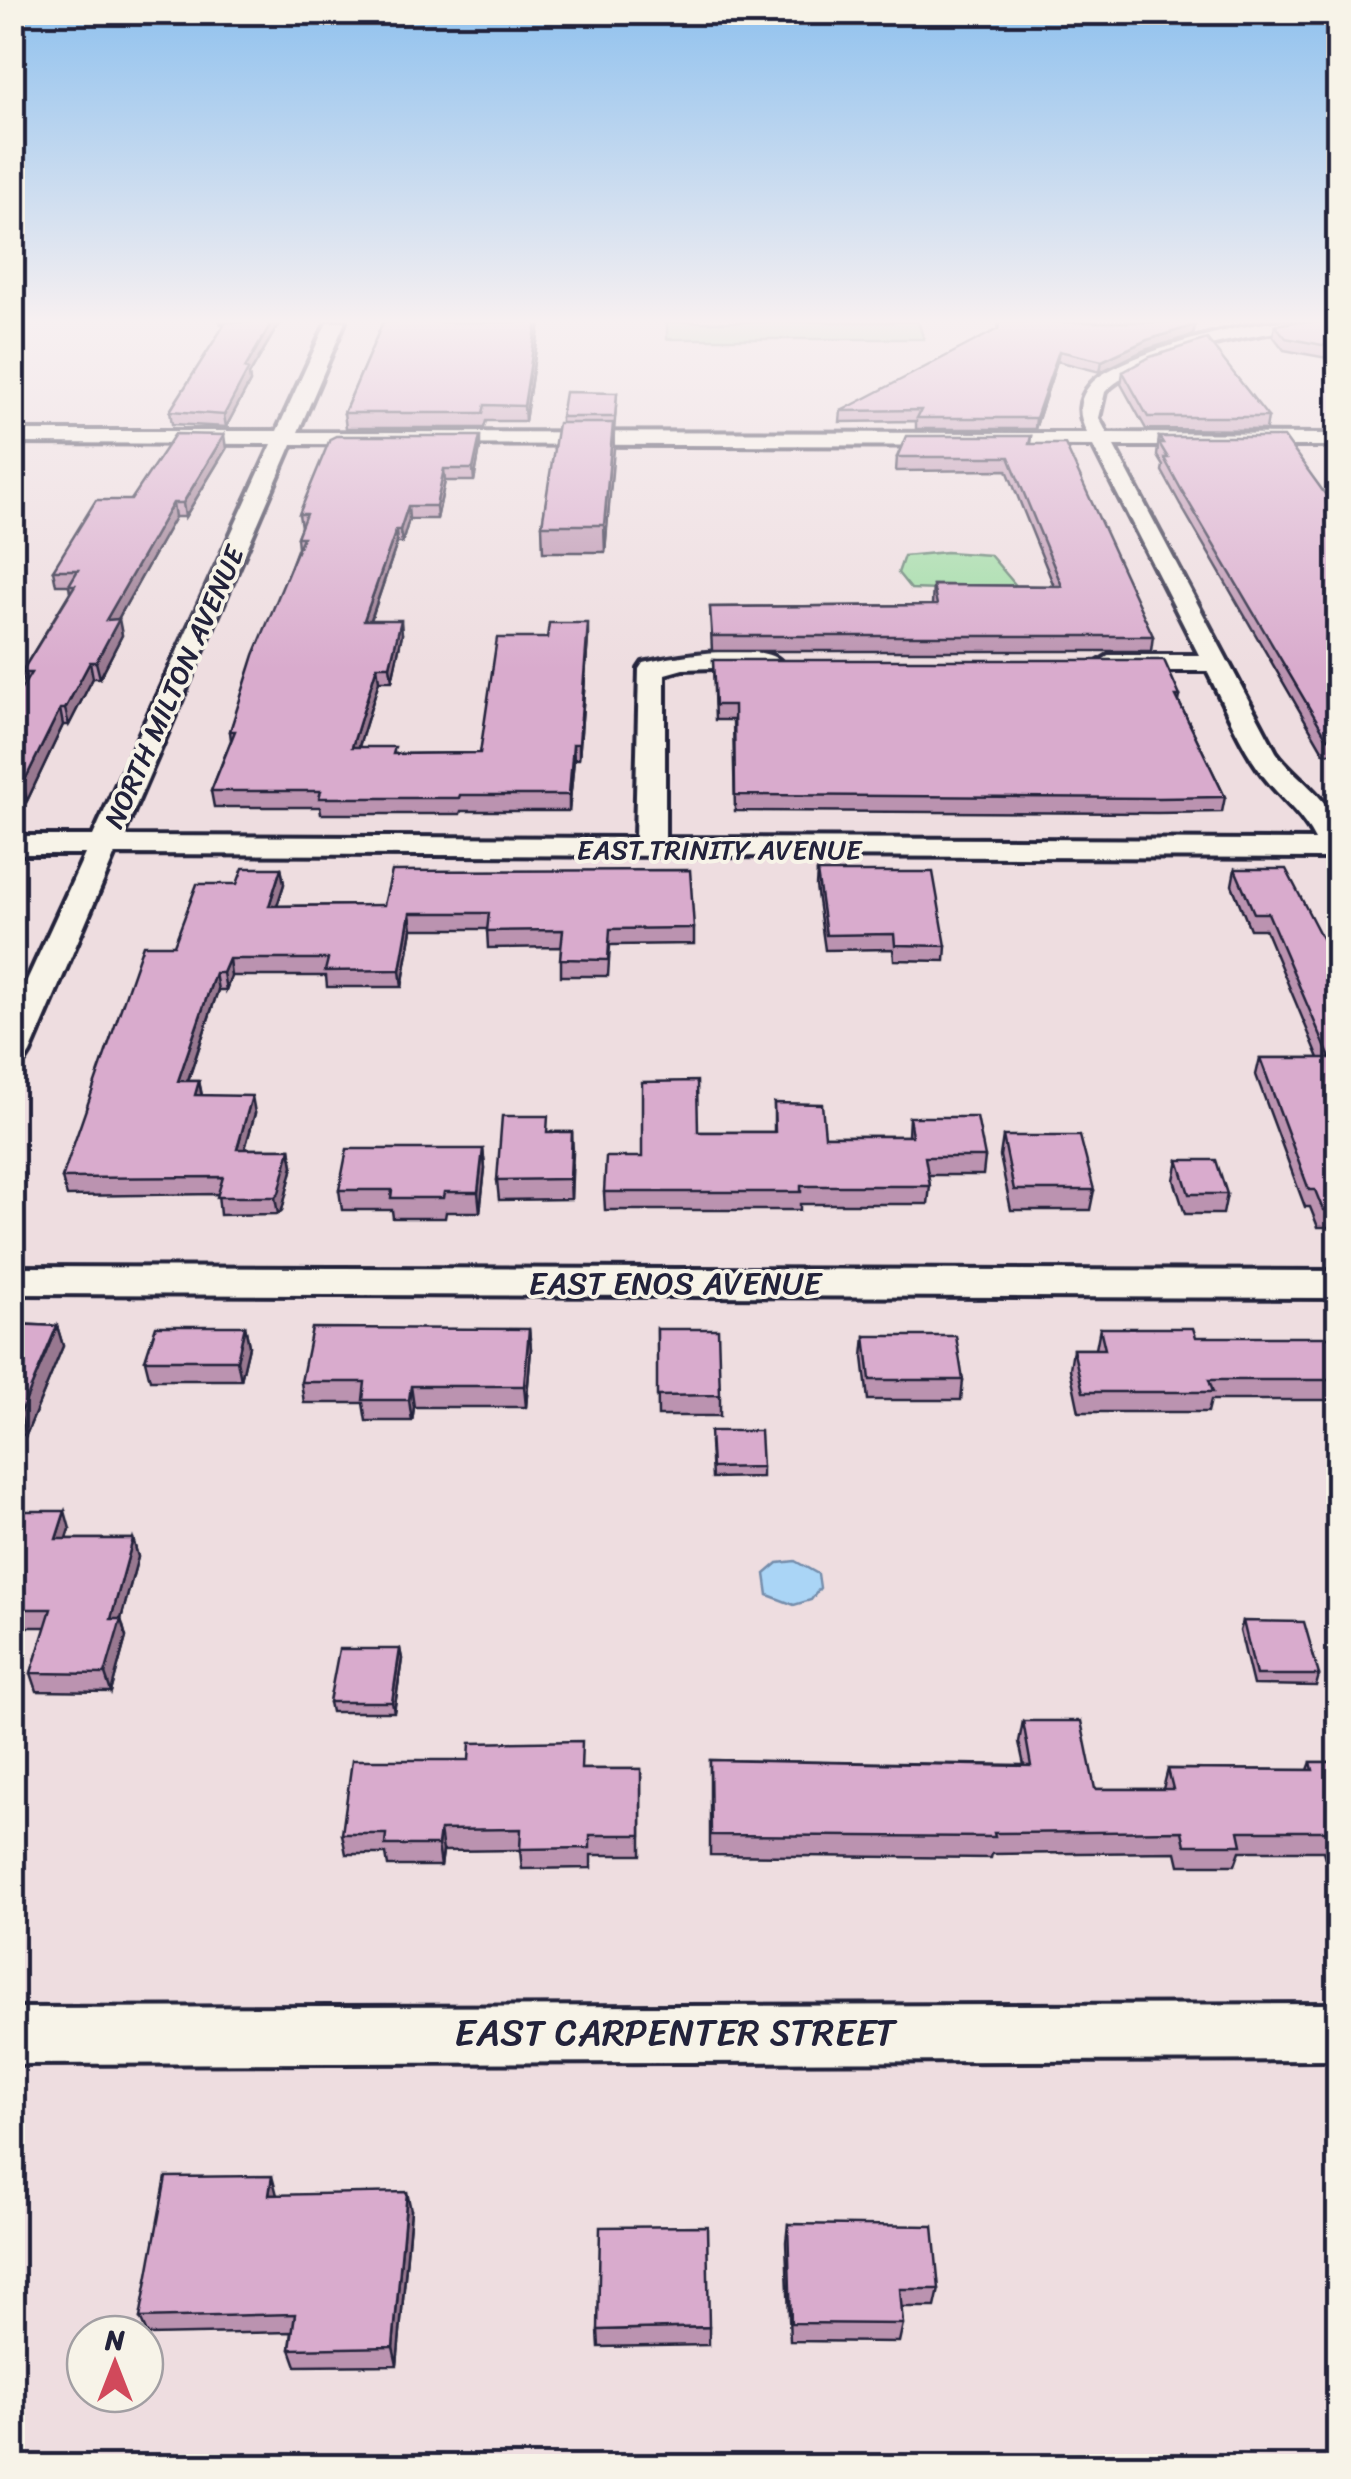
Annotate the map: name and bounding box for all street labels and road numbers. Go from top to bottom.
street label: NORTH MILTON AVENUE [90,536,259,836]
street label: EAST TRINITY AVENUE [577,825,863,874]
street label: EAST ENOS AVENUE [529,1255,823,1312]
street label: EAST CARPENTER STREET [455,1999,898,2066]

